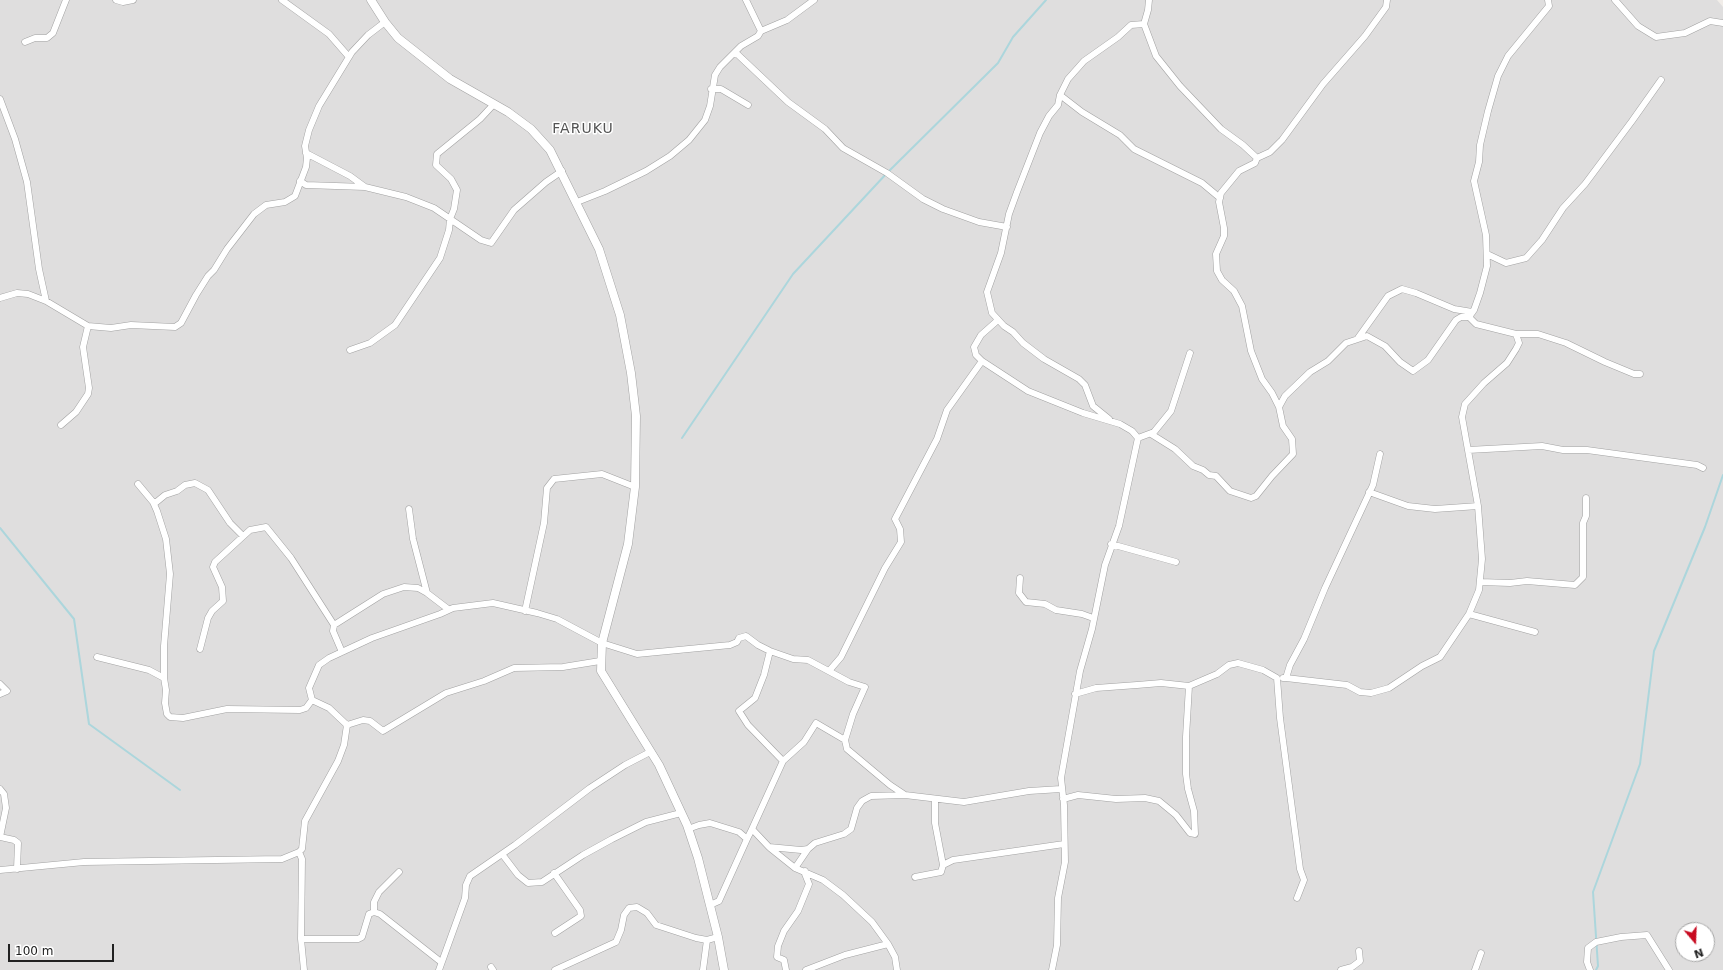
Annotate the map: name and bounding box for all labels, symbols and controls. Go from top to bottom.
district label: FARUKU [552,121,614,137]
north arrow [1675,922,1715,962]
scale bar [10,936,116,962]
text: 100 m [15,944,53,958]
text: N [1692,945,1705,961]

